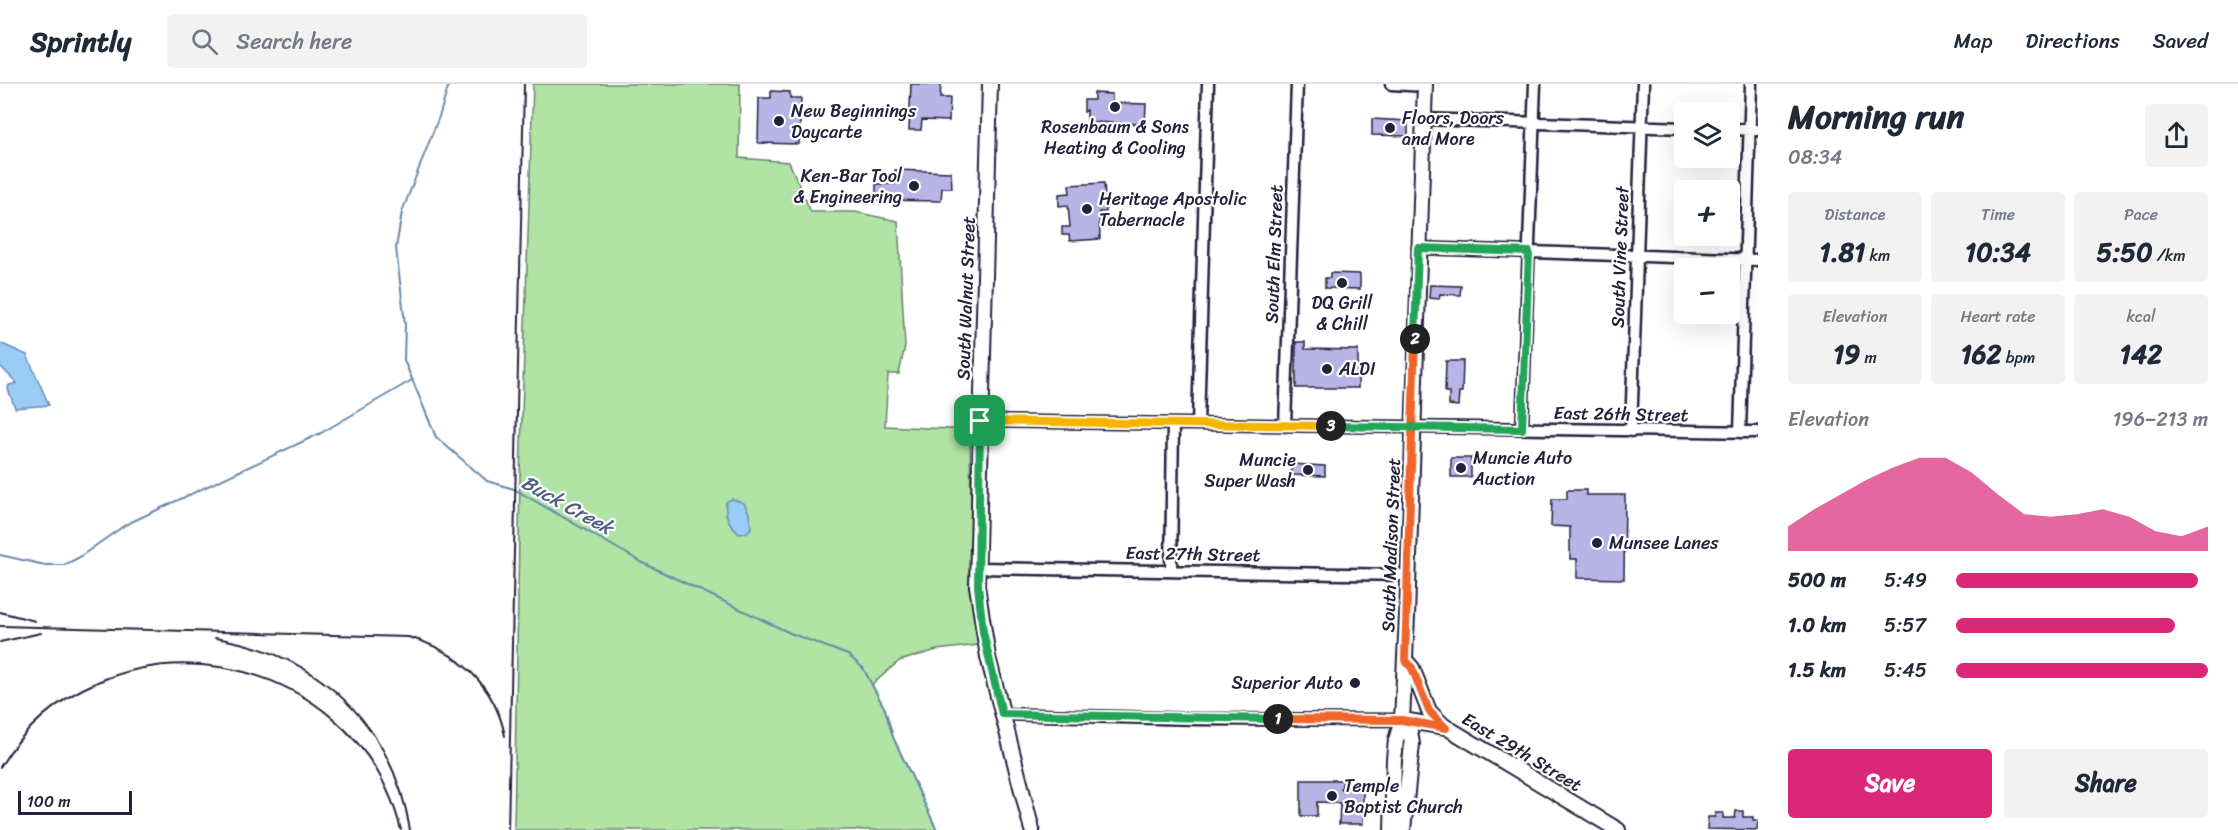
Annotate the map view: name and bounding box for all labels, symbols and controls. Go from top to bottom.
search box [167,14,587,68]
text: Sprintly [30,17,131,66]
text: Search here [236,22,352,61]
text: Map [1954,22,1992,60]
text: Directions [2025,22,2120,60]
text: Saved [2153,22,2208,60]
icon: search [188,25,221,58]
text: Morning run [1788,88,1964,146]
place label: New Beginnings Daycarte [791,95,917,148]
marker: Rosenbaum & Sons Heating & Cooling [1108,100,1122,114]
place label: Floors, Doors and More [1402,102,1505,155]
map controls [1674,102,1740,324]
button: layers [1674,102,1740,168]
button: share [2145,104,2208,167]
place label: Rosenbaum & Sons Heating & Cooling [1041,111,1189,164]
marker: New Beginnings Daycarte [772,114,786,128]
marker: Floors, Doors and More [1383,121,1397,135]
text: 08:34 [1788,140,1842,175]
place label: Ken-Bar Tool & Engineering [793,160,903,213]
marker: Ken-Bar Tool & Engineering [907,179,921,193]
button: + [1674,180,1740,246]
place label: Heritage Apostolic Tabernacle [1099,183,1247,236]
street label: South Elm Street [1256,184,1292,324]
street label: South Vine Street [1602,185,1638,328]
text: Distance [1825,200,1885,229]
text: Time [1981,200,2015,229]
text: Pace [2124,200,2158,229]
marker: Heritage Apostolic Tabernacle [1080,202,1094,216]
street label: South Walnut Street [947,215,985,381]
text: 1.81 [1820,229,1865,275]
text: 10:34 [1965,229,2031,275]
text: 5:50 [2097,229,2153,275]
text: km [1865,241,1890,270]
text: /km [2153,241,2185,270]
button: − [1674,258,1740,324]
marker: DQ Grill & Chill [1335,276,1349,290]
place label: DQ Grill & Chill [1312,287,1373,340]
text: Elevation [1823,302,1887,331]
text: Heart rate [1960,302,2036,331]
text: kcal [2126,302,2156,331]
pin: 2 [1400,324,1430,354]
text: 2 [1410,324,1420,353]
text: 19 [1833,331,1860,377]
text: 162 [1961,331,2002,377]
text: 142 [2120,331,2162,377]
text: m [1860,343,1877,372]
text: bpm [2002,343,2035,372]
place label: ALDI [1338,353,1376,385]
marker: ALDI [1320,362,1334,376]
pin [954,395,1005,446]
street label: East 26th Street [1553,397,1689,431]
text: Elevation [1788,402,1869,437]
text: 196–213 m [2113,402,2208,437]
icon: arrive [963,404,996,437]
pin: 3 [1316,411,1346,441]
text: 3 [1327,411,1335,440]
place label: Muncie Auto Auction [1472,442,1572,495]
place label: Muncie Super Wash [1204,444,1296,497]
street label: South Madison Street [1372,457,1410,633]
marker: Muncie Auto Auction [1454,461,1468,475]
marker: Muncie Super Wash [1301,463,1315,477]
water label: Buck Creek [515,465,621,546]
place label: Munsee Lanes [1609,527,1719,559]
marker: Munsee Lanes [1590,536,1604,550]
street label: East 27th Street [1125,537,1261,571]
text: 500 m [1788,563,1846,598]
text: 5:49 [1884,563,1927,598]
text: 1.0 km [1788,608,1846,643]
text: 5:57 [1884,608,1926,643]
text: 1.5 km [1788,653,1846,688]
text: 5:45 [1884,653,1927,688]
place label: Superior Auto [1232,667,1343,699]
marker: Superior Auto [1348,676,1362,690]
street label: East 29th Street [1456,703,1588,801]
pin: 1 [1263,704,1293,734]
text: 1 [1275,704,1281,733]
button: Save [1788,749,1992,818]
button: Share [2004,749,2208,818]
place label: Temple Baptist Church [1344,770,1463,823]
text: 100 m [27,787,71,816]
scale bar [18,788,132,816]
marker: Temple Baptist Church [1325,789,1339,803]

